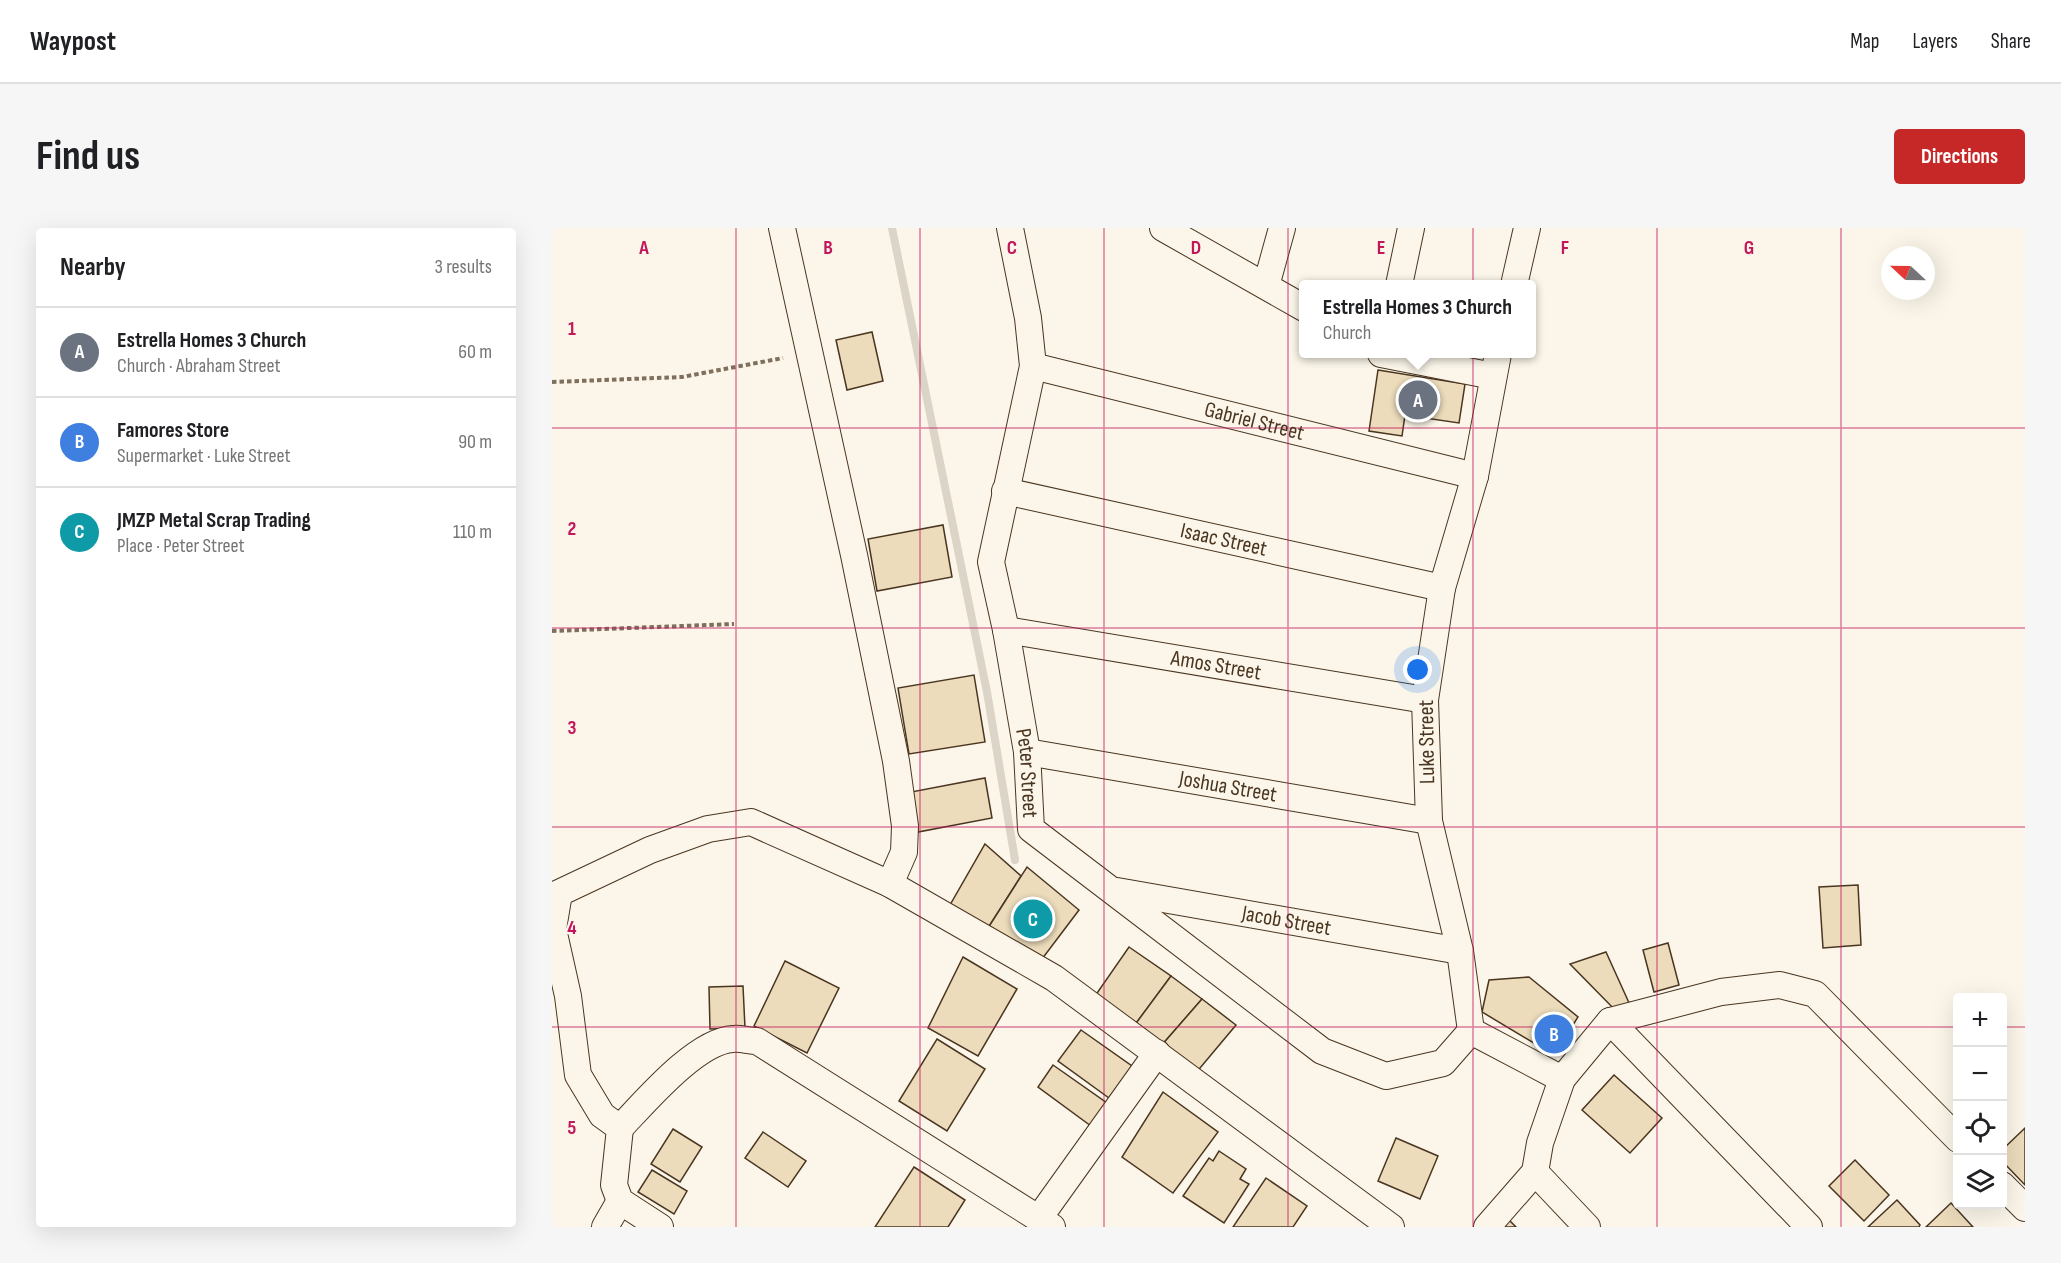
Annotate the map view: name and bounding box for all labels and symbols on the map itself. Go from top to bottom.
text: A [638,236,649,260]
text: B [823,236,833,260]
text: C [1007,236,1017,260]
text: D [1191,236,1201,260]
text: E [1377,236,1385,260]
text: F [1561,236,1569,260]
text: G [1744,236,1754,260]
north arrow [1881,246,1935,300]
text: 1 [568,317,576,341]
pin: A [1398,378,1438,423]
street label: Gabriel Street [1202,396,1307,447]
text: 2 [568,517,576,541]
street label: Isaac Street [1178,517,1270,562]
street label: Amos Street [1168,644,1263,686]
your location [1403,655,1432,684]
street label: Luke Street [1413,699,1441,784]
text: 3 [568,716,577,740]
street label: Peter Street [1010,726,1044,819]
street label: Joshua Street [1176,765,1279,808]
pin: C [1014,896,1052,942]
street label: Jacob Street [1239,899,1333,942]
text: 4 [567,916,577,940]
pin: B [1534,1012,1574,1056]
text: 5 [568,1116,577,1140]

